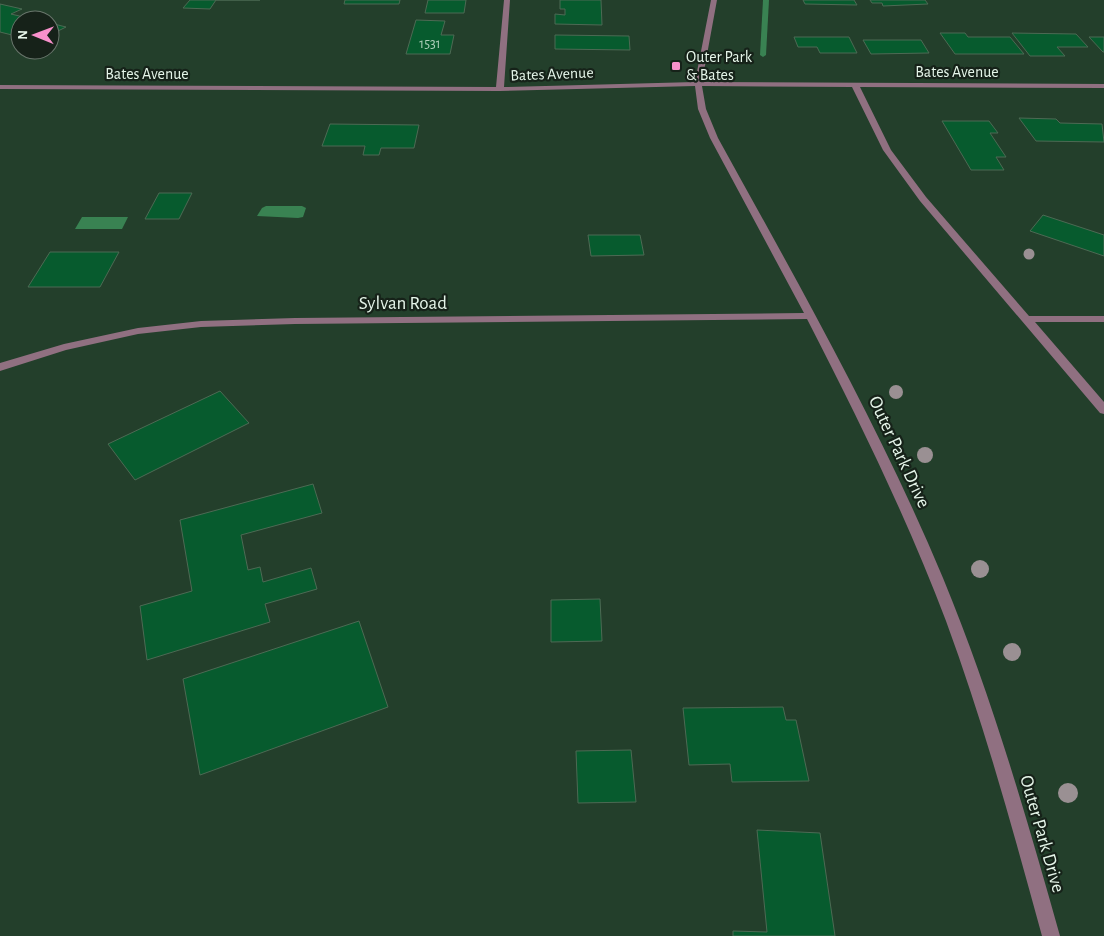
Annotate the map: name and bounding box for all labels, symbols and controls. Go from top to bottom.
north arrow [10,10,60,60]
text: N [16,30,30,40]
house number: 1531 [419,37,441,51]
place label: Outer Park & Bates [686,49,753,83]
marker: Outer Park & Bates [670,60,682,72]
street label: Bates Avenue [915,64,999,80]
street label: Bates Avenue [510,65,594,83]
street label: Bates Avenue [105,66,189,82]
street label: Sylvan Road [359,294,447,313]
street label: Outer Park Drive [865,393,933,511]
street label: Outer Park Drive [1016,773,1068,895]

